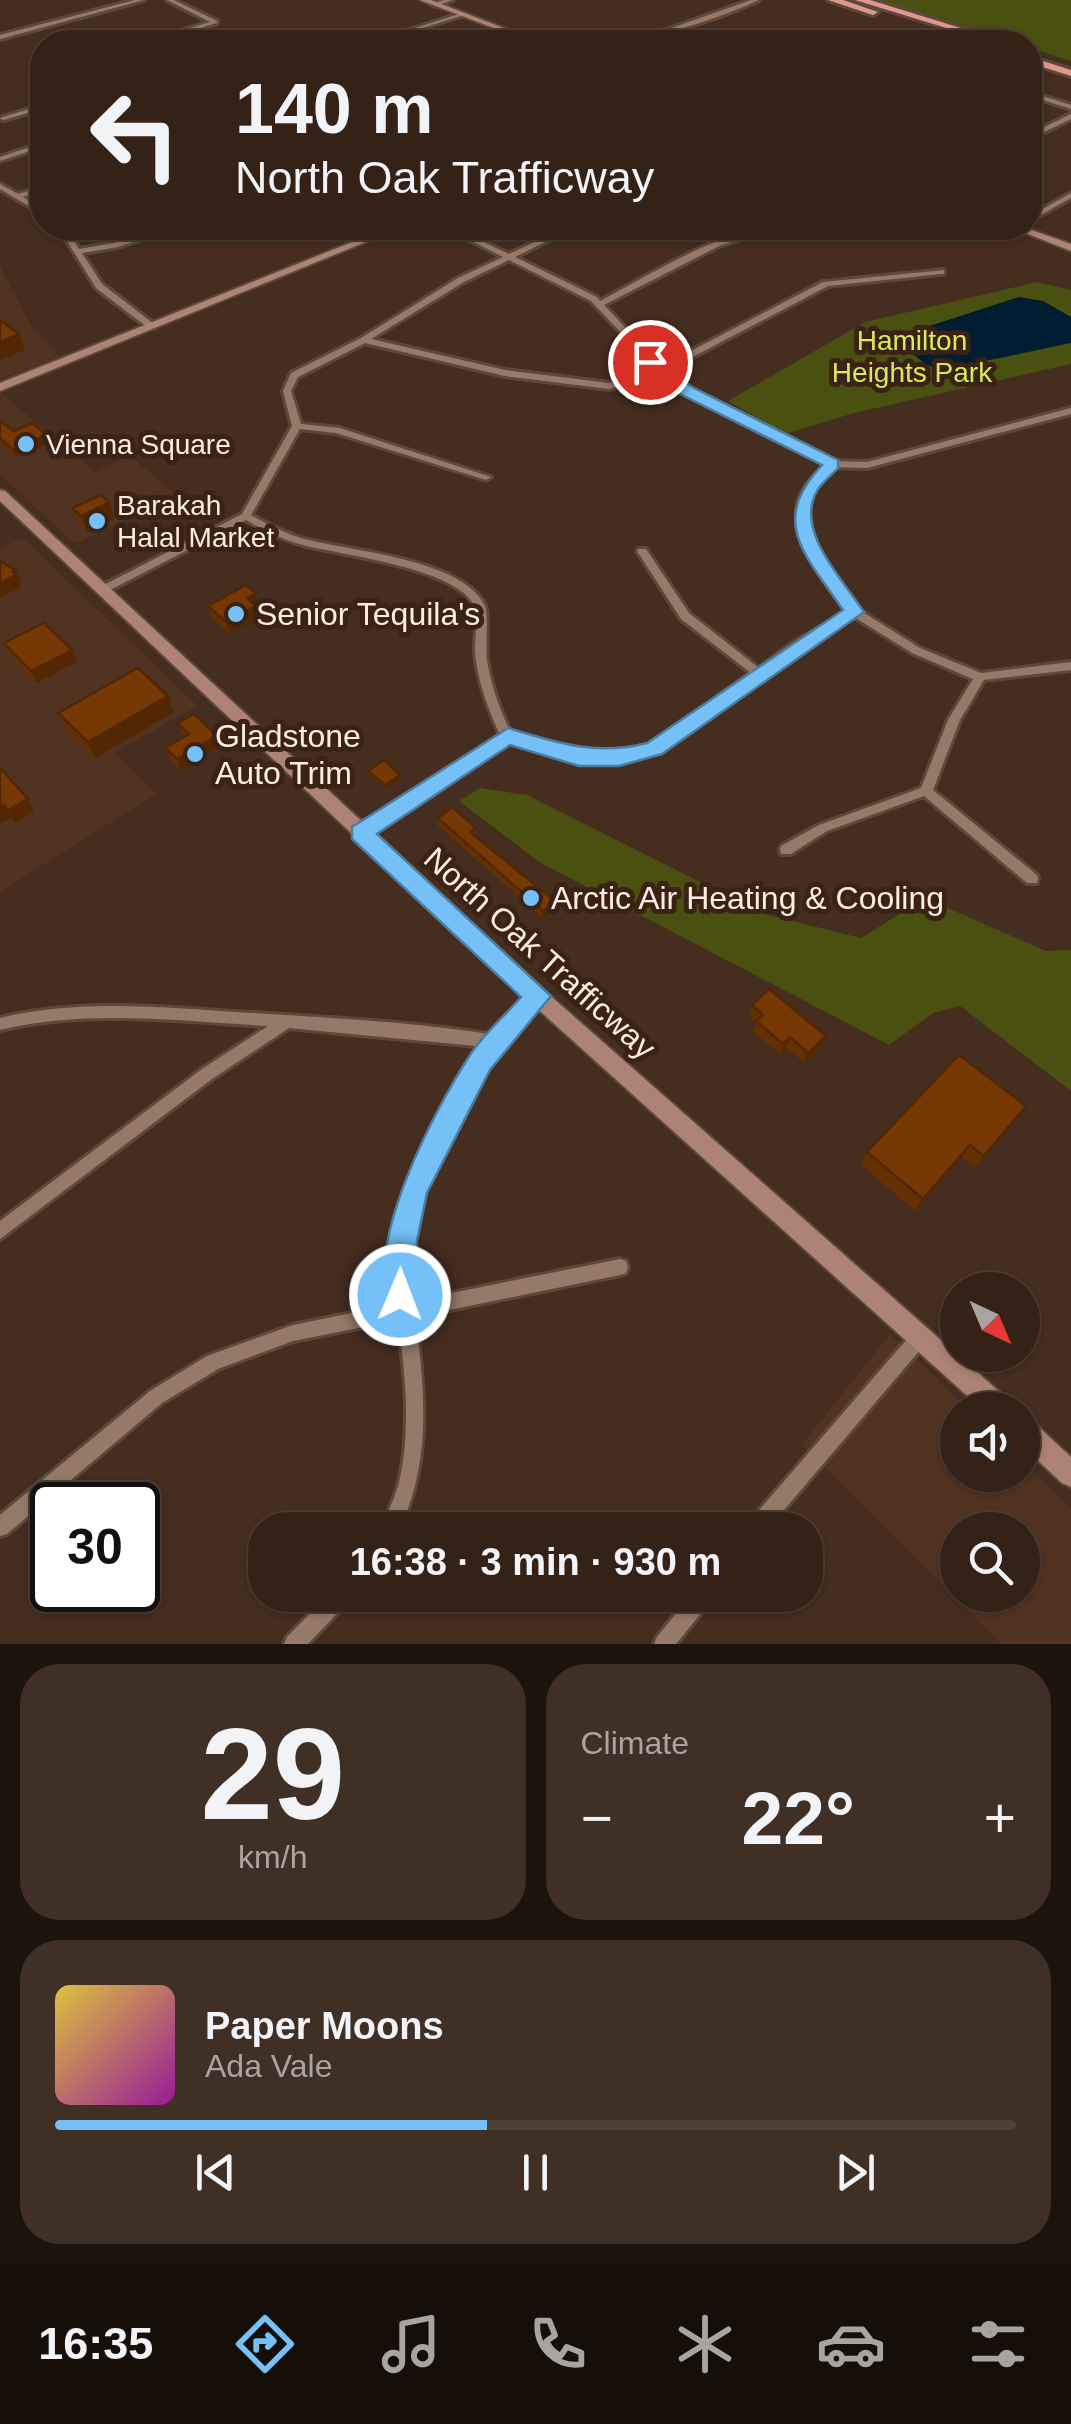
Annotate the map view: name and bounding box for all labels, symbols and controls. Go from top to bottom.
icon: left [70,70,200,200]
text: 140 m [235,70,433,148]
text: North Oak Trafficway [235,152,654,203]
pin [608,320,693,405]
park label: Hamilton Heights Park [832,325,993,388]
icon: arrive [623,335,678,390]
place label: Vienna Square [46,429,231,460]
marker: Vienna Square [15,433,37,455]
place label: Barakah Halal Market [117,490,274,553]
marker: Barakah Halal Market [86,510,108,532]
place label: Senior Tequila's [256,596,480,632]
marker: Senior Tequila's [225,603,247,625]
place label: Gladstone Auto Trim [215,718,361,791]
marker: Gladstone Auto Trim [184,743,206,765]
street label: North Oak Trafficway [417,840,663,1066]
place label: Arctic Air Heating & Cooling [551,880,944,916]
marker: Arctic Air Heating & Cooling [520,887,542,909]
position arrow [348,1243,452,1347]
north arrow [940,1272,1040,1372]
map controls [940,1272,1040,1612]
button: sound [940,1392,1040,1492]
speed limit sign: 30 [30,1482,160,1612]
button: search [940,1512,1040,1612]
text: 16:38 · 3 min · 930 m [350,1541,721,1583]
text: 29 [200,1701,345,1847]
text: Climate [581,1725,689,1761]
text: 22° [742,1776,855,1860]
text: − [581,1787,613,1849]
text: + [984,1787,1016,1849]
text: km/h [238,1839,307,1875]
text: Paper Moons [205,2005,444,2047]
text: Ada Vale [205,2048,333,2084]
icon: previous [188,2145,243,2200]
icon: pause [508,2145,563,2200]
icon: next [828,2145,883,2200]
icon: directions [230,2309,300,2379]
icon: music [376,2309,446,2379]
icon: phone [523,2309,593,2379]
icon: climate [670,2309,740,2379]
icon: car [816,2309,886,2379]
icon: filters [963,2309,1033,2379]
text: 16:35 [38,2318,153,2369]

